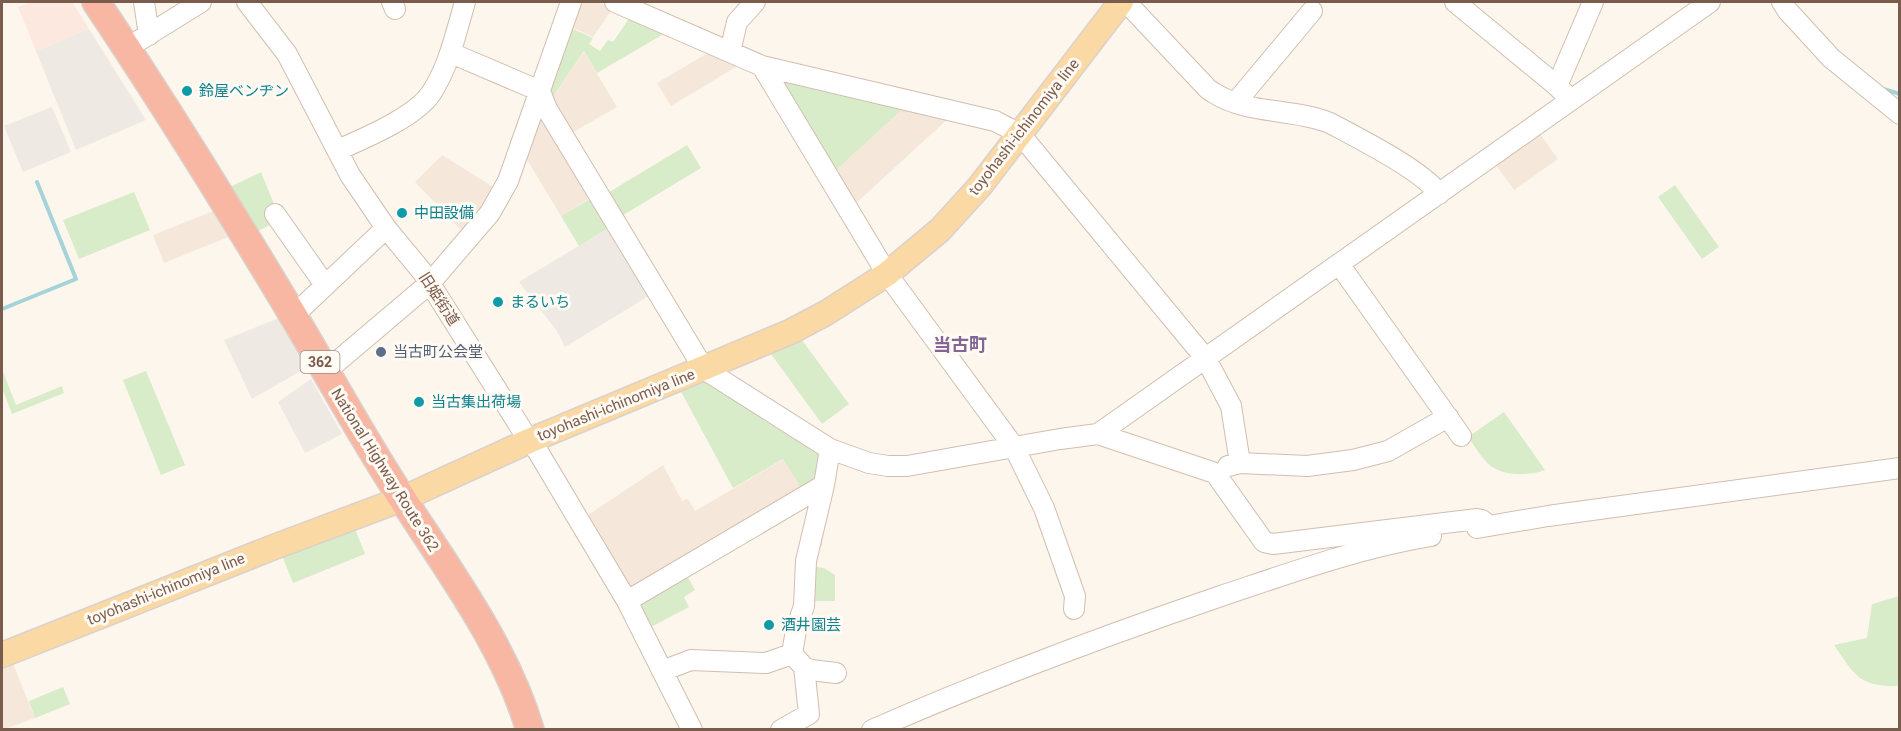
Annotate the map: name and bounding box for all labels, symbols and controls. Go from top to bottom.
street label: toyohashi-ichinomiya line [965,55,1083,199]
place label: 鈴屋ベンヂン [199,82,289,100]
marker: 鈴屋ベンヂン [180,84,194,98]
place label: 中田設備 [414,204,474,222]
marker: 中田設備 [395,206,409,220]
street label: 旧姫街道 [415,269,463,329]
place label: まるいち [510,293,570,311]
marker: まるいち [491,295,505,309]
district label: 当古町 [933,334,987,355]
place label: 当古町公会堂 [393,343,483,361]
marker: 当古町公会堂 [374,345,388,359]
road number: 362 [300,351,340,373]
street label: toyohashi-ichinomiya line [535,365,697,445]
street label: National Highway Route 362 [327,385,443,555]
place label: 当古集出荷場 [431,393,521,411]
marker: 当古集出荷場 [412,395,426,409]
street label: toyohashi-ichinomiya line [85,549,247,629]
place label: 酒井園芸 [781,616,841,634]
marker: 酒井園芸 [762,618,776,632]

